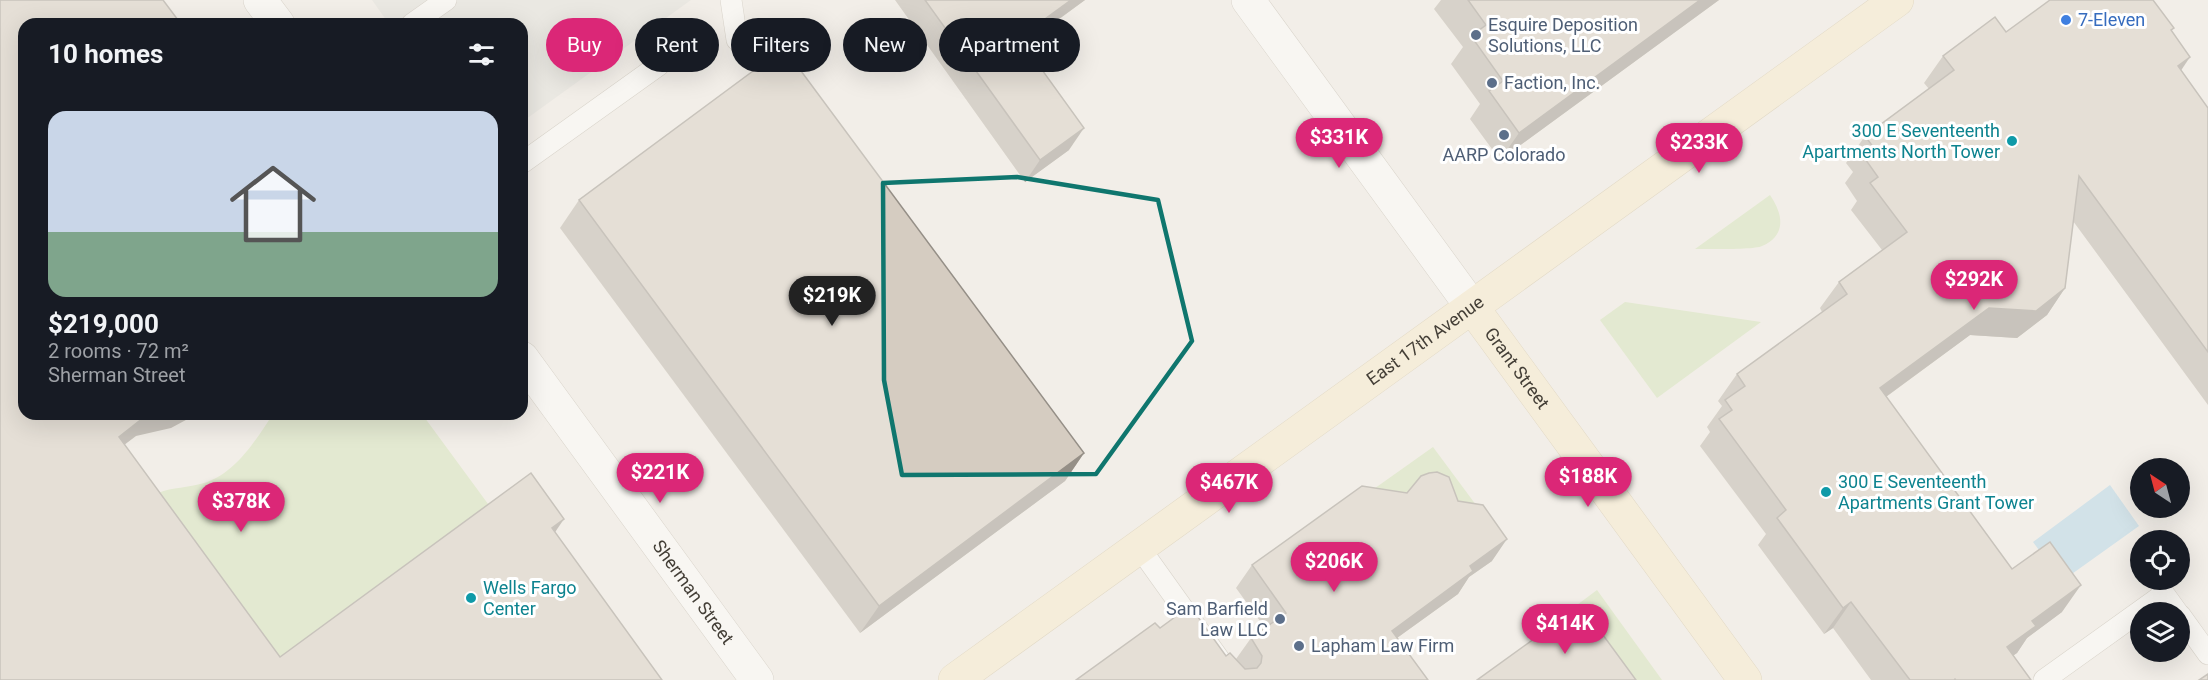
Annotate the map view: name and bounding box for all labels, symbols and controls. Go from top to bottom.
place label: 7-Eleven [2078,9,2145,30]
marker: 7-Eleven [2059,13,2073,27]
place label: Esquire Deposition Solutions, LLC [1488,14,1638,56]
chip: Buy [546,18,623,72]
chip: Rent [635,18,719,72]
chip: Filters [731,18,831,72]
chip: New [843,18,927,72]
chip: Apartment [939,18,1080,72]
marker: Esquire Deposition Solutions, LLC [1469,28,1483,42]
icon: filters [465,38,498,71]
text: 10 homes [48,39,163,69]
place label: Faction, Inc. [1504,72,1600,93]
marker: Faction, Inc. [1485,76,1499,90]
pin: $331K [1297,118,1381,169]
place label: 300 E Seventeenth Apartments North Tower [1802,120,2000,162]
pin: $233K [1657,123,1741,174]
text: $331K [1310,125,1368,149]
marker: AARP Colorado [1497,128,1511,142]
text: $233K [1670,130,1728,154]
marker: 300 E Seventeenth Apartments North Tower [2005,134,2019,148]
place label: AARP Colorado [1443,144,1565,165]
icon: home [219,150,327,258]
pin: $292K [1932,260,2016,311]
text: $292K [1945,267,2003,291]
pin: $219K [790,276,874,327]
text: $219K [803,283,861,307]
street label: East 17th Avenue [1362,291,1488,389]
text: $219,000 [48,309,159,339]
street label: Grant Street [1481,323,1554,413]
text: 2 rooms · 72 m² [48,339,189,363]
text: Sherman Street [48,363,185,387]
pin: $221K [618,453,702,504]
pin: $188K [1546,457,1630,508]
north arrow [2130,458,2190,518]
map controls [2130,458,2190,662]
text: $221K [631,460,689,484]
pin: $467K [1187,463,1271,514]
text: $188K [1559,464,1617,488]
text: $467K [1200,470,1258,494]
place label: 300 E Seventeenth Apartments Grant Tower [1838,471,2034,513]
pin: $378K [199,482,283,533]
marker: 300 E Seventeenth Apartments Grant Tower [1819,485,1833,499]
text: $378K [212,489,270,513]
button: locate [2130,530,2190,590]
street label: Sherman Street [648,536,738,648]
pin: $206K [1292,542,1376,593]
text: $206K [1305,549,1363,573]
place label: Wells Fargo Center [483,577,577,619]
marker: Wells Fargo Center [464,591,478,605]
place label: Sam Barfield Law LLC [1166,598,1268,640]
button: layers [2130,602,2190,662]
pin: $414K [1523,604,1607,655]
text: $414K [1536,611,1594,635]
marker: Sam Barfield Law LLC [1273,612,1287,626]
place label: Lapham Law Firm [1311,635,1454,656]
marker: Lapham Law Firm [1292,639,1306,653]

